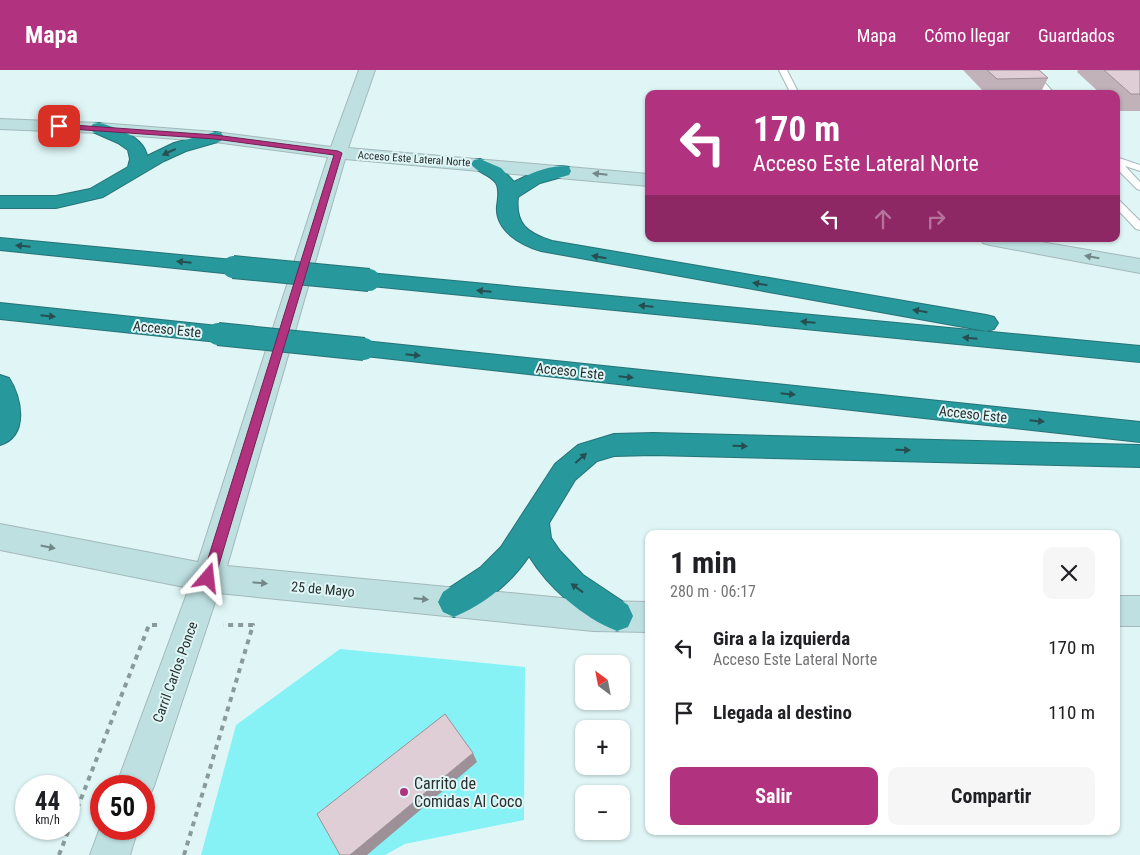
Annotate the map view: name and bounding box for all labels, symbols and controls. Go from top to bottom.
text: Mapa [25,21,78,49]
text: Mapa [857,25,896,46]
text: Cómo llegar [924,25,1010,46]
text: Guardados [1038,25,1115,46]
pin [38,105,80,147]
text: 170 m [753,109,840,150]
icon: left [670,110,735,175]
icon: arrive [45,112,73,140]
one-way arrow [162,148,176,156]
street label: Acceso Este Lateral Norte [357,149,471,169]
text: Acceso Este Lateral Norte [753,151,979,176]
one-way arrow [592,170,608,178]
icon: left [816,205,844,233]
icon: ahead [869,205,897,233]
icon: right [922,205,950,233]
one-way arrow [14,242,30,250]
one-way arrow [1084,252,1100,260]
one-way arrow [591,253,607,261]
one-way arrow [176,258,192,266]
one-way arrow [751,280,767,288]
one-way arrow [476,287,492,295]
one-way arrow [638,302,654,310]
one-way arrow [911,307,927,315]
one-way arrow [41,312,57,320]
street label: Acceso Este [132,317,202,341]
one-way arrow [799,318,815,326]
one-way arrow [961,333,977,341]
one-way arrow [405,351,421,359]
street label: Acceso Este [535,359,605,383]
one-way arrow [619,373,635,381]
one-way arrow [780,390,796,398]
street label: Acceso Este [938,402,1008,426]
one-way arrow [1029,417,1045,425]
one-way arrow [732,442,748,450]
one-way arrow [895,446,911,454]
one-way arrow [574,453,587,464]
one-way arrow [40,543,55,551]
text: 1 min [670,545,737,580]
button: close [1043,547,1095,599]
position arrow [181,551,233,603]
street label: 25 de Mayo [291,578,355,600]
one-way arrow [252,580,268,588]
text: 280 m · 06:17 [670,582,756,601]
one-way arrow [571,584,584,594]
one-way arrow [414,595,430,603]
street label: Carril Carlos Ponce [149,619,201,725]
text: Gira a la izquierda [713,627,850,650]
icon: left [670,634,698,662]
text: 170 m [1048,636,1095,659]
text: Acceso Este Lateral Norte [713,650,877,669]
north arrow [575,655,630,710]
map controls [575,655,630,840]
icon: arrive [670,699,698,727]
text: Llegada al destino [713,701,852,724]
text: 110 m [1048,701,1095,724]
button: + [575,720,630,775]
button: Salir [670,767,878,825]
button: Compartir [888,767,1095,825]
place label: Carrito de Comidas Al Coco [414,774,522,811]
speed limit sign: 50 [90,775,155,840]
button: − [575,785,630,840]
marker: Carrito de Comidas Al Coco [398,786,410,798]
text: 44 [35,787,60,816]
text: km/h [35,813,60,827]

